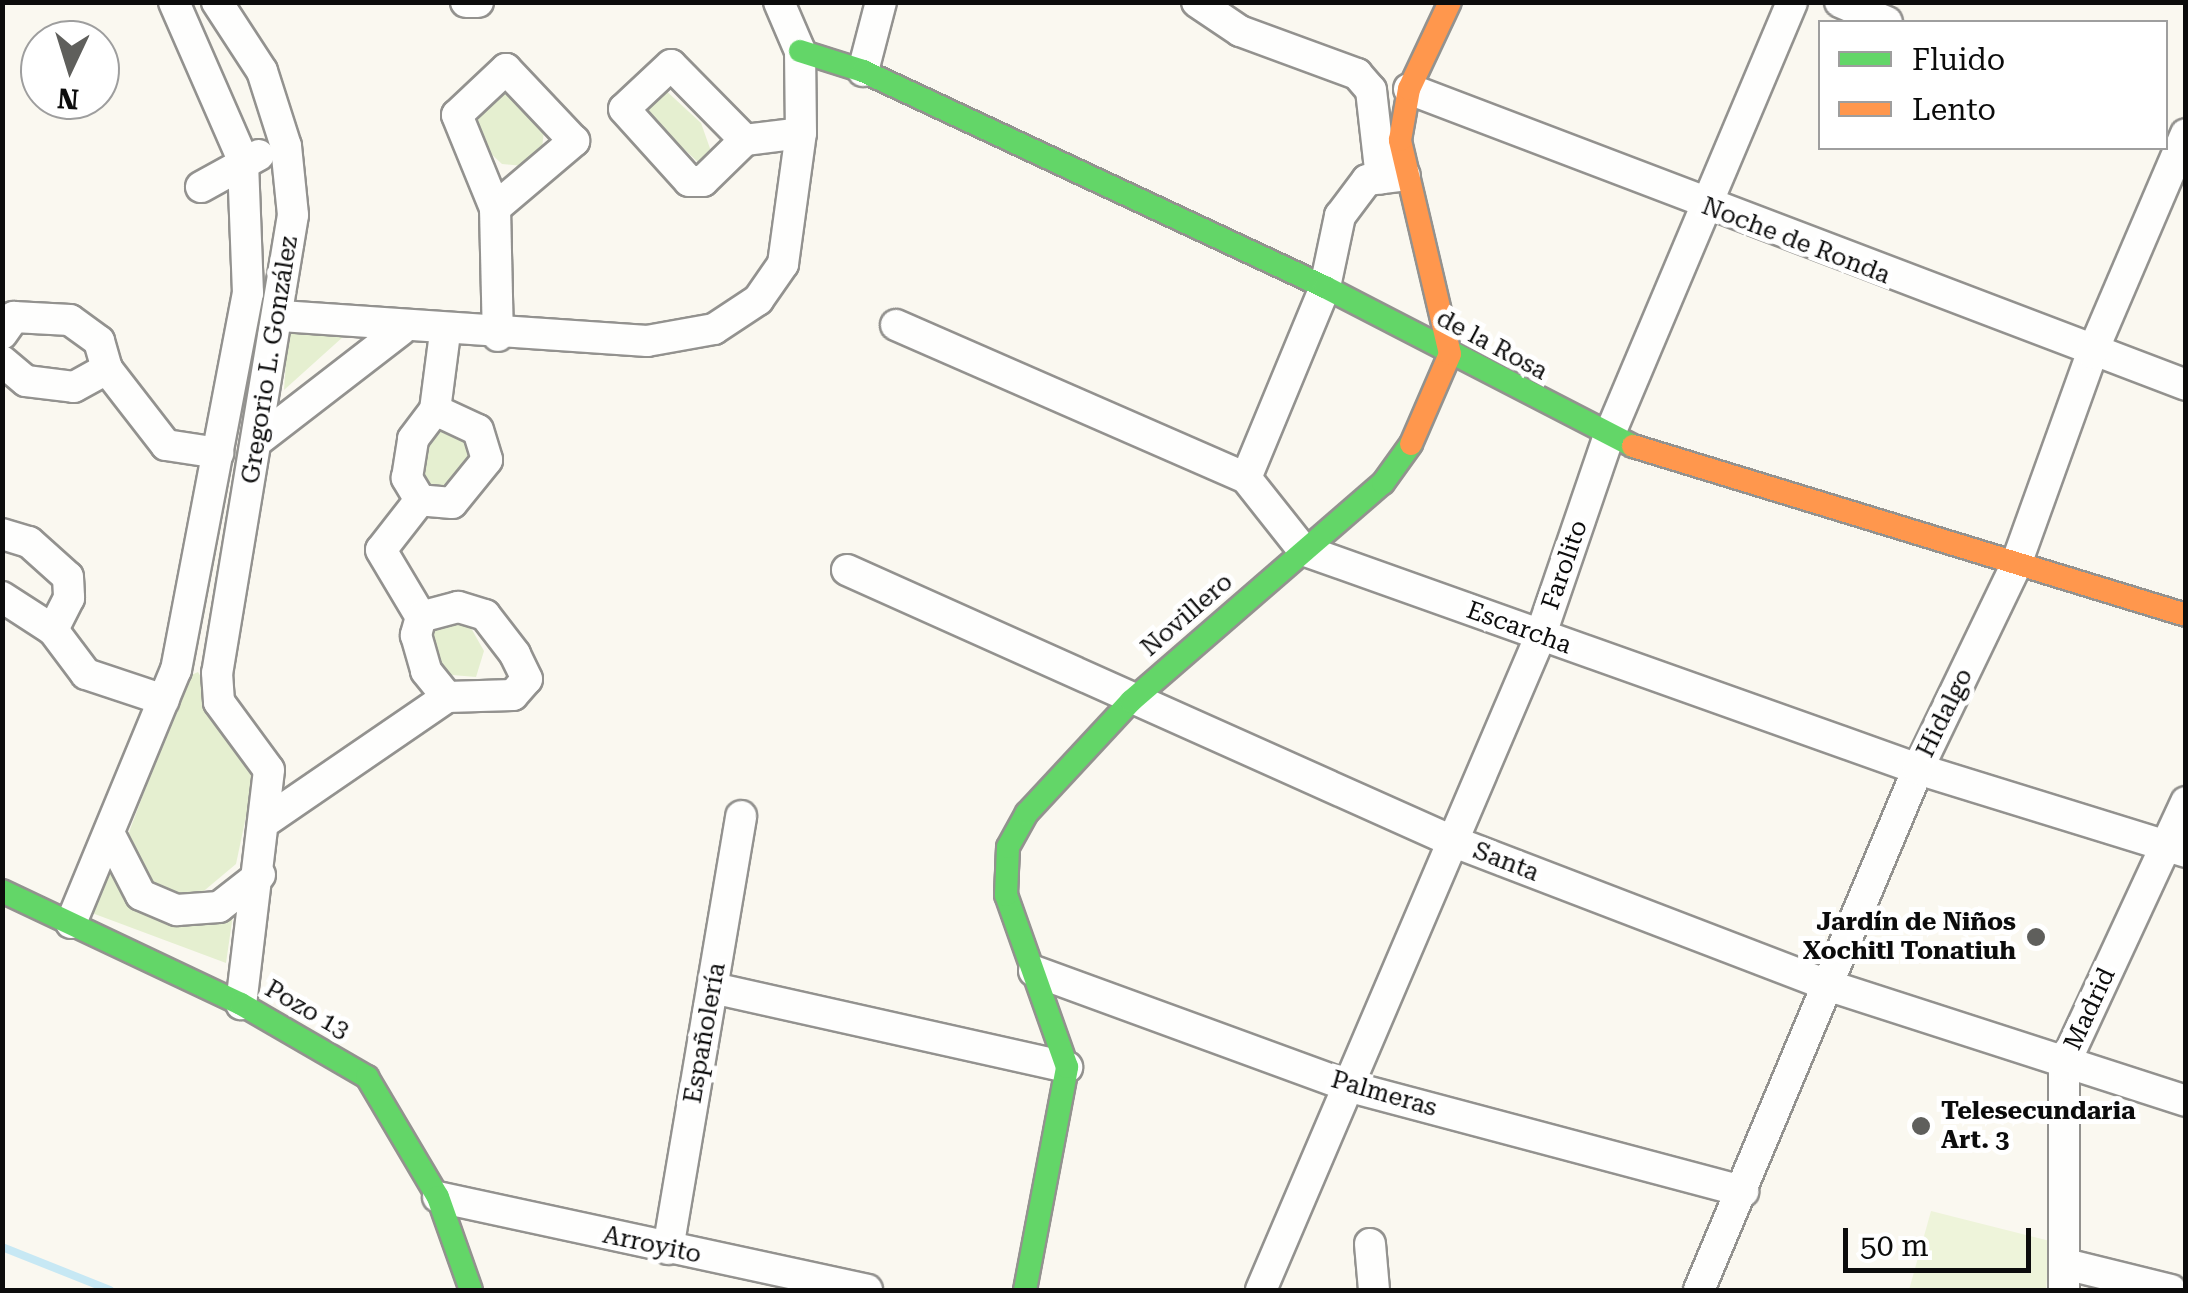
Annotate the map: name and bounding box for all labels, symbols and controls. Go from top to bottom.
north arrow [20,20,120,120]
legend [1818,20,2168,150]
text: Fluido [1912,42,2005,77]
text: N [56,81,80,116]
text: Lento [1912,92,1996,127]
street label: Noche de Ronda [1698,191,1894,291]
street label: Gregorio L. González [236,234,304,486]
street label: de la Rosa [1431,303,1553,387]
street label: Farolito [1536,516,1594,614]
street label: Novillero [1135,567,1239,663]
street label: Escarcha [1463,595,1575,661]
street label: Hidalgo [1911,664,1979,762]
street label: Santa [1469,836,1543,888]
place label: Jardín de Niños Xochitl Tonatiuh [1803,908,2016,967]
marker: Jardín de Niños Xochitl Tonatiuh [2025,926,2047,948]
street label: Españolería [678,960,732,1106]
street label: Madrid [2058,963,2122,1055]
street label: Pozo 13 [260,974,354,1046]
street label: Palmeras [1328,1065,1440,1123]
place label: Telesecundaria Art. 3 [1941,1097,2136,1156]
marker: Telesecundaria Art. 3 [1910,1115,1932,1137]
scale bar [1848,1208,2036,1270]
street label: Arroyito [600,1220,704,1270]
text: 50 m [1860,1228,1929,1263]

